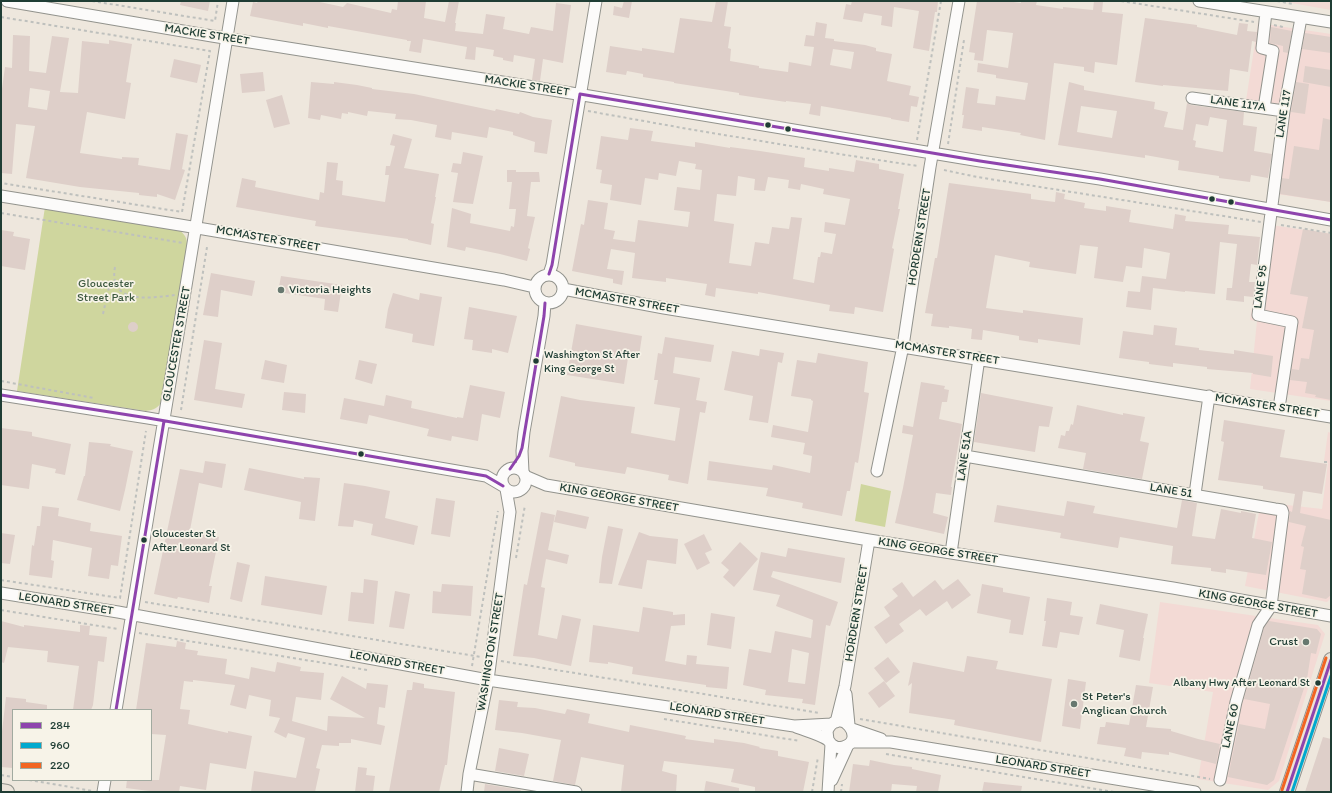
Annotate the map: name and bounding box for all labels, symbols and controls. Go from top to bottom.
street label: MACKIE STREET [163,21,251,49]
street label: MACKIE STREET [483,72,571,100]
street label: LANE 117 [1273,89,1295,139]
street label: LANE 117A [1209,93,1267,115]
unlabelled marker [763,120,773,130]
unlabelled marker [783,124,793,134]
street label: HORDERN STREET [905,187,935,287]
unlabelled marker [1207,194,1217,204]
unlabelled marker [1226,197,1236,207]
street label: MCMASTER STREET [215,223,321,255]
street label: LANE 95 [1251,264,1271,310]
park label: Gloucester Street Park [77,277,135,305]
place label: Victoria Heights [289,283,371,297]
street label: GLOUCESTER STREET [160,285,194,403]
marker: Victoria Heights [276,285,286,295]
street label: MCMASTER STREET [574,285,680,317]
street label: MCMASTER STREET [894,338,1000,368]
place label: Washington St After King George St [544,348,640,374]
marker: Washington St After King George St [531,356,541,366]
street label: MCMASTER STREET [1214,391,1320,421]
street label: LANE 51A [954,430,976,482]
unlabelled marker [356,449,366,459]
street label: KING GEORGE STREET [558,480,680,516]
street label: LANE 51 [1149,481,1193,501]
place label: Gloucester St After Leonard St [152,527,230,553]
street label: KING GEORGE STREET [877,534,999,568]
marker: Gloucester St After Leonard St [139,535,149,545]
street label: HORDERN STREET [842,563,872,663]
street label: KING GEORGE STREET [1197,586,1319,622]
street label: LEONARD STREET [17,589,115,619]
street label: WASHINGTON STREET [475,592,507,712]
place label: Crust [1269,635,1298,649]
marker: Crust [1301,637,1311,647]
street label: LEONARD STREET [348,648,446,678]
place label: Albany Hwy After Leonard St [1173,676,1310,690]
marker: Albany Hwy After Leonard St [1313,678,1323,688]
place label: St Peter's Anglican Church [1082,690,1167,718]
street label: LEONARD STREET [668,699,766,729]
marker: St Peter's Anglican Church [1069,699,1079,709]
street label: LANE 60 [1219,702,1243,750]
legend [12,709,152,781]
text: 284 [50,718,70,732]
text: 960 [50,738,70,752]
street label: LEONARD STREET [994,752,1092,782]
text: 220 [50,758,70,772]

